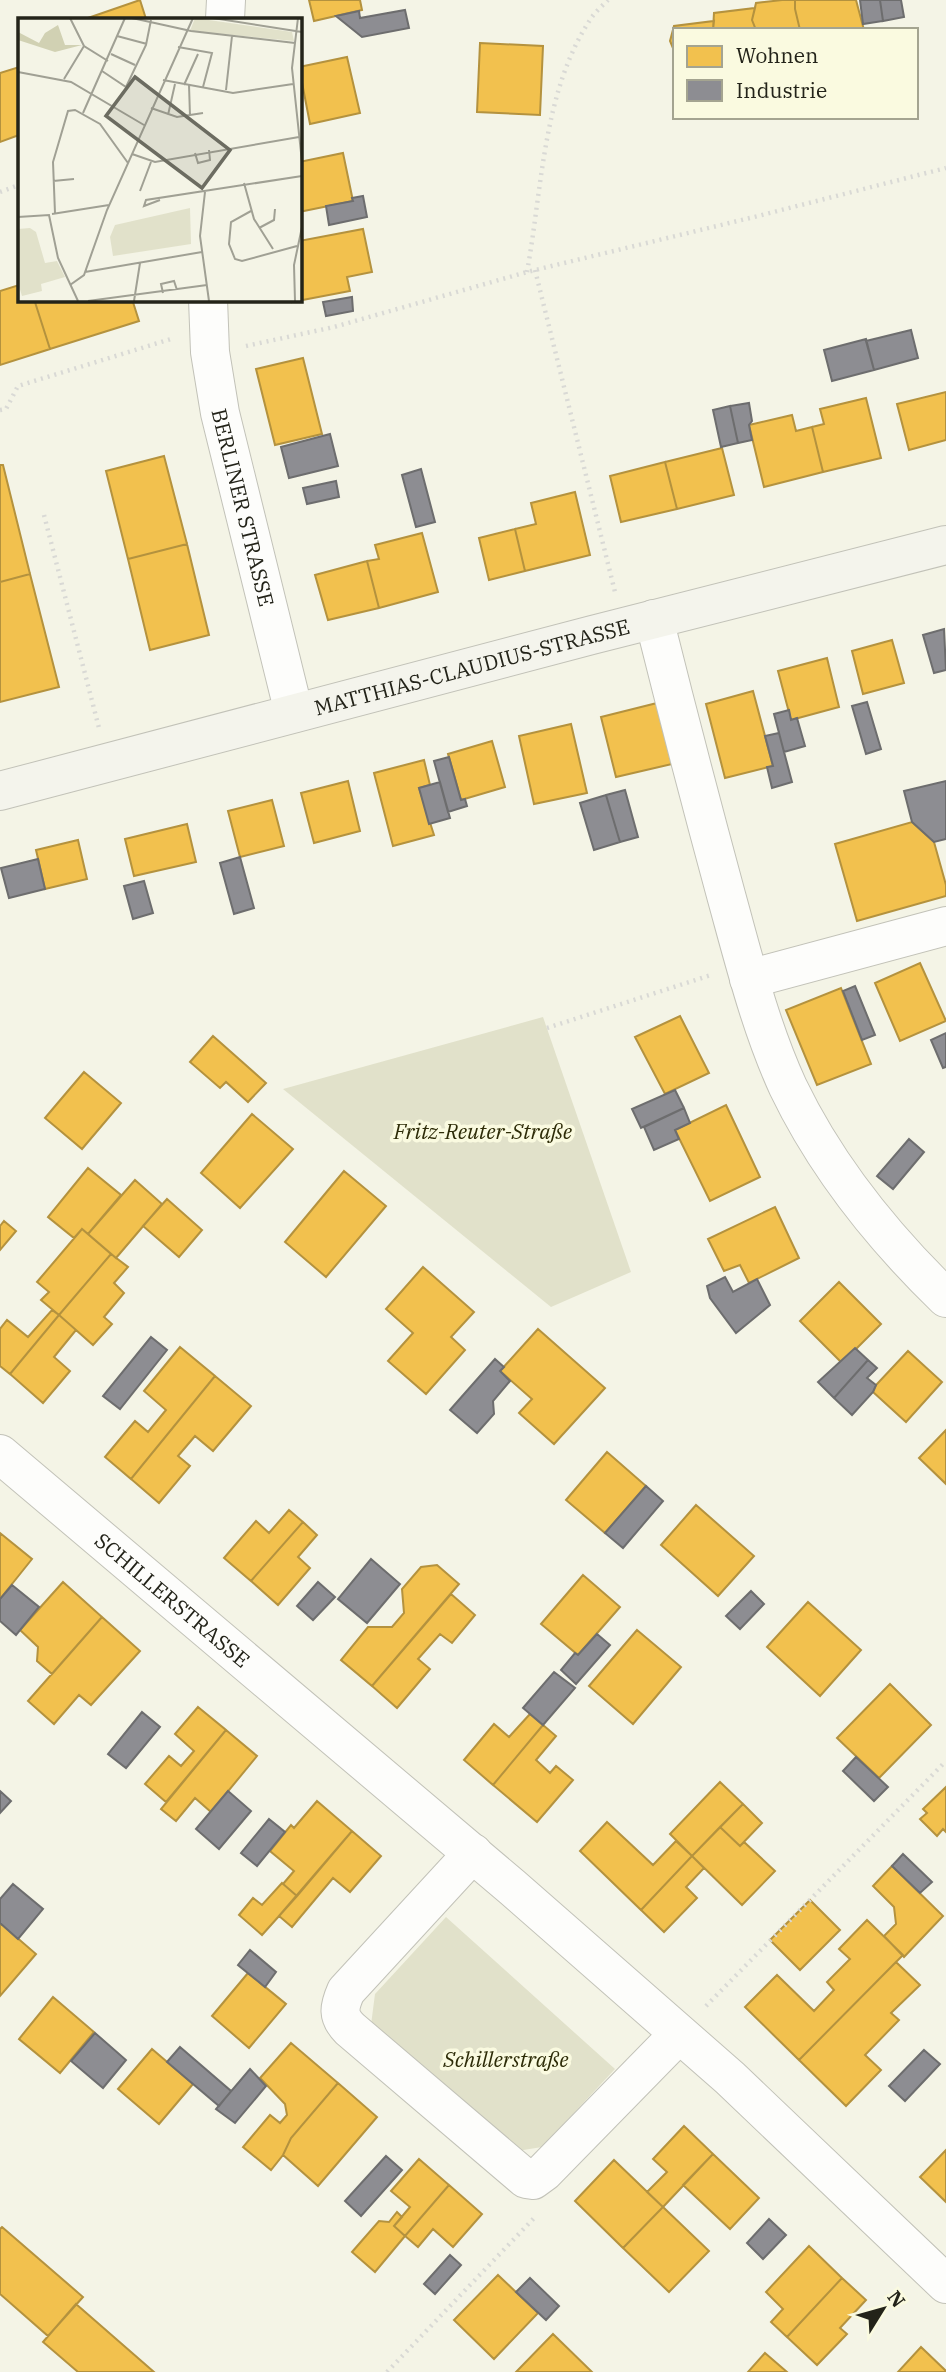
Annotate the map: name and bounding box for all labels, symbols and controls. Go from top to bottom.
inset map [18,18,301,301]
legend [673,28,918,119]
text: Wohnen [736,41,818,69]
text: Industrie [736,76,827,104]
street label: BERLINER STRASSE [205,405,281,609]
street label: MATTHIAS-CLAUDIUS-STRASSE [311,612,633,722]
park label: Fritz-Reuter-Straße [393,1117,573,1145]
street label: SCHILLERSTRASSE [89,1526,256,1674]
park label: Schillerstraße [442,2045,569,2073]
north arrow [848,2274,918,2344]
text: N [882,2286,911,2312]

